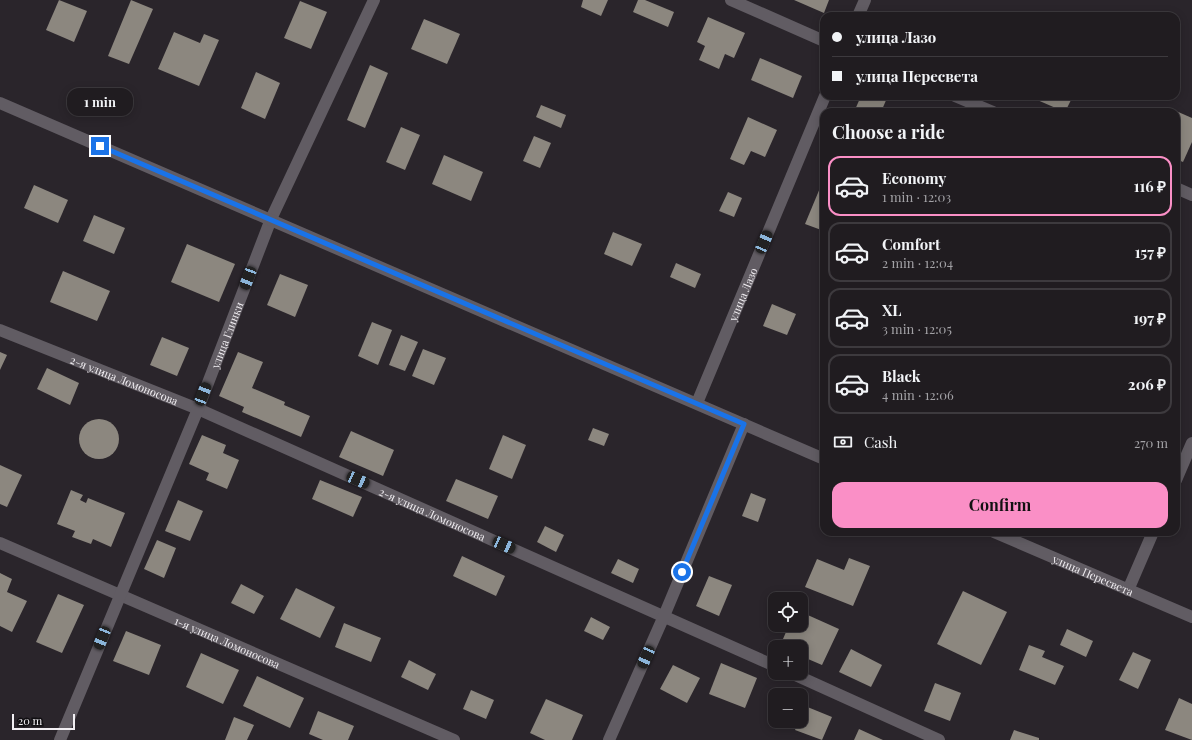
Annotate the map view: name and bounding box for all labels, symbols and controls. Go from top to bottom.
text: улица Лазо [856,27,936,47]
text: улица Пересвета [856,66,978,86]
callout: 1 min [67,88,133,116]
text: 1 min [84,93,116,110]
text: Choose a ride [832,120,945,144]
route end [91,137,109,155]
icon: car [834,168,870,204]
text: Economy [882,168,946,188]
text: 116 ₽ [1134,176,1166,196]
text: 1 min · 12:03 [882,188,951,205]
car [754,229,774,255]
icon: car [834,234,870,270]
text: Comfort [882,234,940,254]
text: 157 ₽ [1135,242,1166,262]
text: 2 min · 12:04 [882,254,953,271]
car [238,265,258,291]
street label: улица Лазо [724,265,760,324]
street label: улица Глинки [207,299,246,371]
icon: car [834,300,870,336]
text: XL [882,300,902,320]
text: 197 ₽ [1133,308,1166,328]
text: 3 min · 12:05 [882,320,952,337]
street label: 2-я улица Ломоносова [68,351,181,408]
icon: car [834,366,870,402]
text: Black [882,366,921,386]
text: 206 ₽ [1128,374,1166,394]
car [193,381,213,407]
text: 4 min · 12:06 [882,386,954,403]
icon: cash [832,431,854,453]
text: Cash [864,432,897,452]
text: 270 m [1134,434,1168,451]
car [345,470,371,490]
button: Confirm [832,482,1168,528]
street label: 2-я улица Ломоносова [377,483,489,544]
car [491,535,517,555]
street label: улица Пересвета [1050,550,1137,599]
route start [673,563,691,581]
map controls [768,592,808,728]
button: locate [768,592,808,632]
street label: 1-я улица Ломоносова [172,612,283,671]
car [92,625,112,651]
button: + [768,640,808,680]
car [636,644,656,670]
button: − [768,688,808,728]
scale bar [12,712,75,731]
text: 20 m [18,713,42,728]

